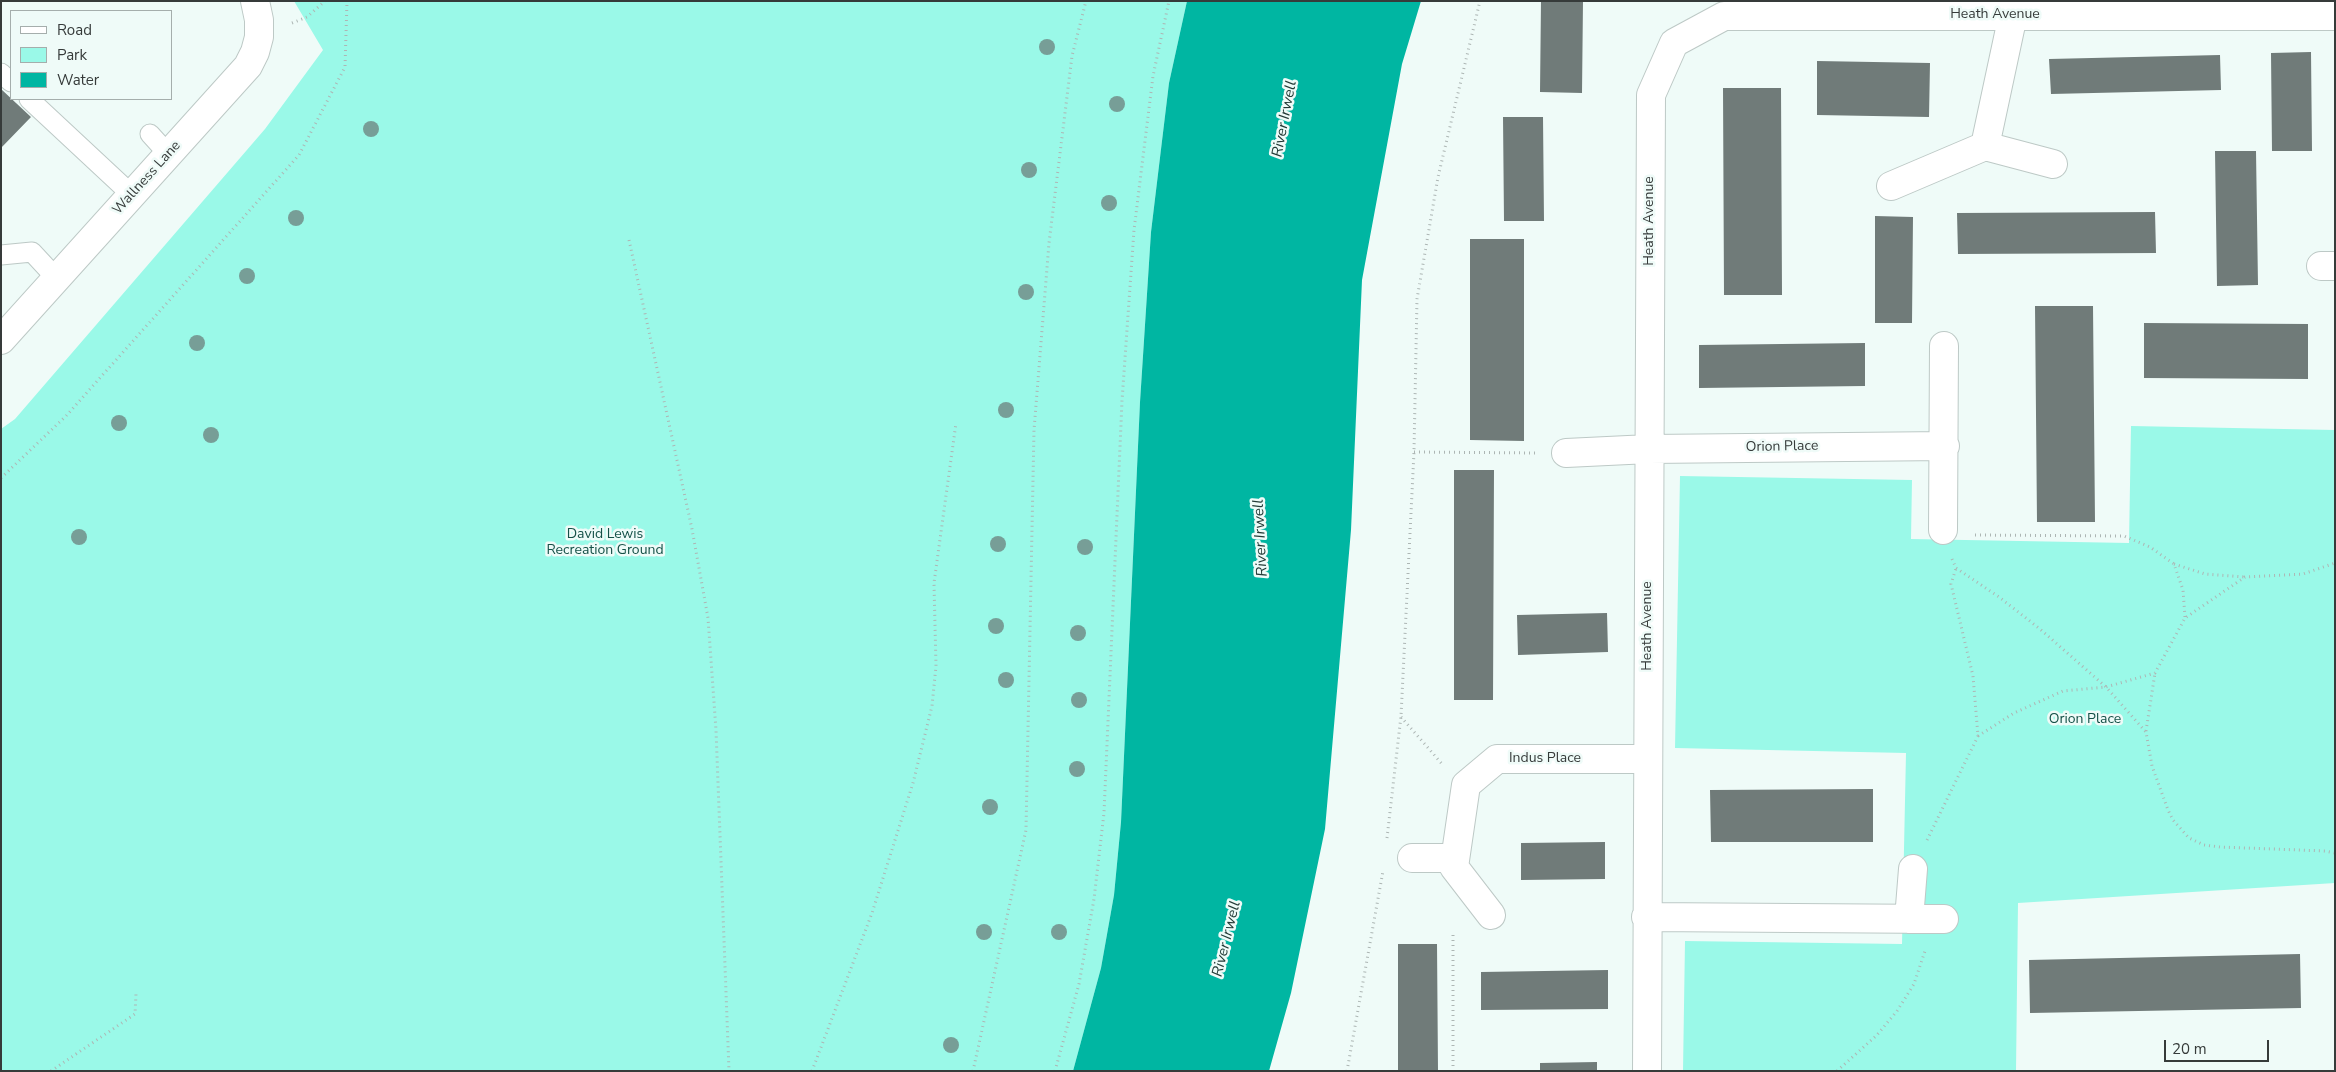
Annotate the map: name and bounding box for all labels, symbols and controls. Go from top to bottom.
street label: Heath Avenue [1950,7,2040,23]
legend [10,10,172,100]
text: Road [57,20,92,40]
text: Park [57,45,87,65]
text: Water [57,70,99,90]
water label: River Irwell [1269,79,1301,159]
street label: Wallness Lane [110,138,184,218]
street label: Heath Avenue [1642,176,1658,266]
street label: Orion Place [1746,438,1818,456]
water label: River Irwell [1250,499,1272,577]
park label: David Lewis Recreation Ground [546,527,664,560]
street label: Heath Avenue [1640,581,1656,671]
park label: Orion Place [2049,712,2121,728]
street label: Indus Place [1509,751,1581,767]
water label: River Irwell [1209,899,1245,979]
scale bar [2166,1030,2271,1062]
text: 20 m [2172,1039,2207,1059]

